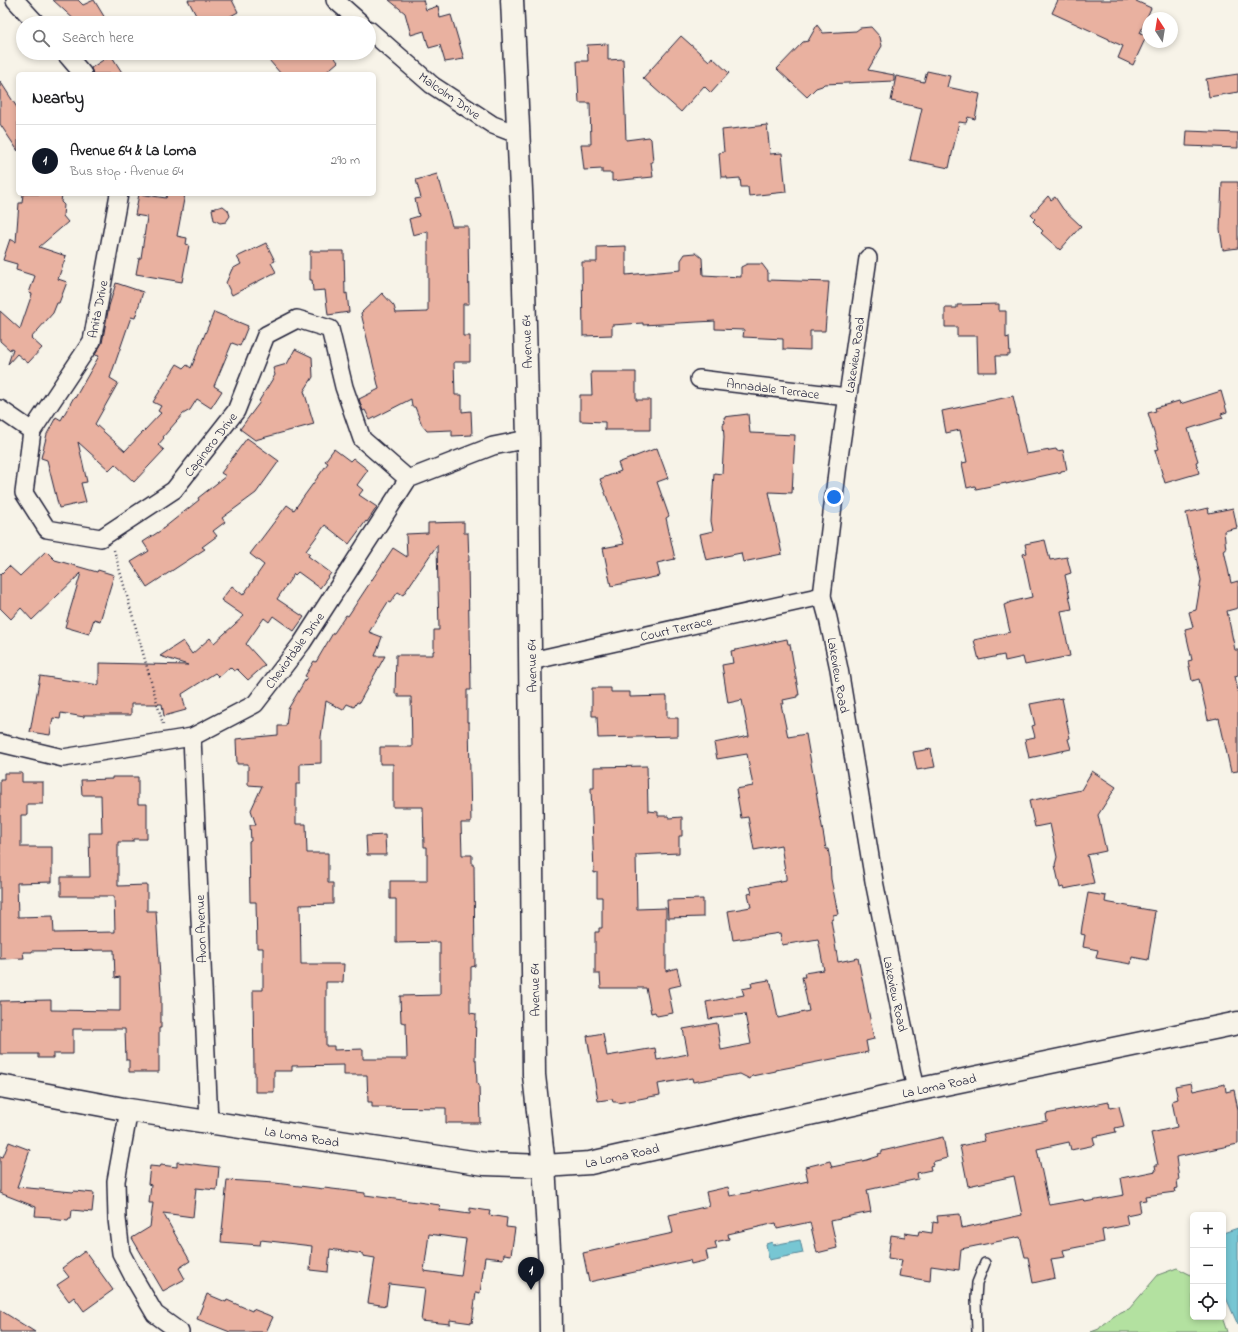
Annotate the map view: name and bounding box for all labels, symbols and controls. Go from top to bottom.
north arrow [1142,12,1178,48]
search box [16,16,376,60]
icon: search [30,27,52,49]
text: Search here [62,27,134,49]
street label: Malcolm Drive [414,68,484,125]
text: Nearby [32,86,84,111]
text: Avenue 64 & La Loma [70,140,196,162]
text: 1 [43,151,47,170]
text: 290 m [331,151,360,170]
text: Bus stop · Avenue 64 [70,162,183,181]
street label: Anita Drive [84,279,113,340]
street label: Avenue 64 [517,314,538,369]
street label: Lakeview Road [841,315,870,394]
street label: Annadale Terrace [725,374,820,405]
street label: Capinero Drive [180,409,242,481]
your location [824,487,844,507]
street label: Cheviotdale Drive [261,609,330,693]
street label: Court Terrace [639,612,714,647]
street label: Lakeview Road [822,636,854,715]
street label: Avenue 64 [523,639,542,693]
street label: Avon Avenue [191,894,212,963]
street label: Lakeview Road [877,955,912,1034]
street label: Avenue 64 [526,963,545,1017]
street label: La Loma Road [901,1069,979,1104]
street label: La Loma Road [263,1122,341,1153]
street label: La Loma Road [584,1139,662,1174]
map controls [1190,1212,1226,1320]
button: + [1190,1212,1226,1248]
button: − [1190,1248,1226,1284]
pin: 1 [518,1257,544,1290]
button: locate [1190,1284,1226,1320]

